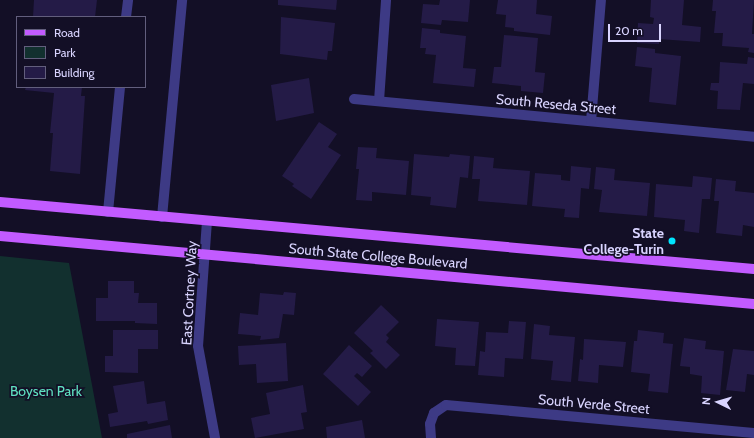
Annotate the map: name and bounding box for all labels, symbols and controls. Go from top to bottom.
legend [16,16,146,88]
scale bar [610,16,663,42]
text: 20 m [615,23,643,38]
text: Road [54,25,80,40]
text: Park [54,45,76,60]
text: Building [54,65,95,80]
street label: South Reseda Street [495,90,617,118]
place label: State College-Turin [584,225,664,258]
marker: State College-Turin [667,236,677,246]
street label: East Cortney Way [178,240,200,346]
street label: South State College Boulevard [288,240,468,272]
north arrow [698,382,738,422]
park label: Boysen Park [10,383,82,399]
street label: South Verde Street [538,391,650,417]
text: N [699,396,713,405]

